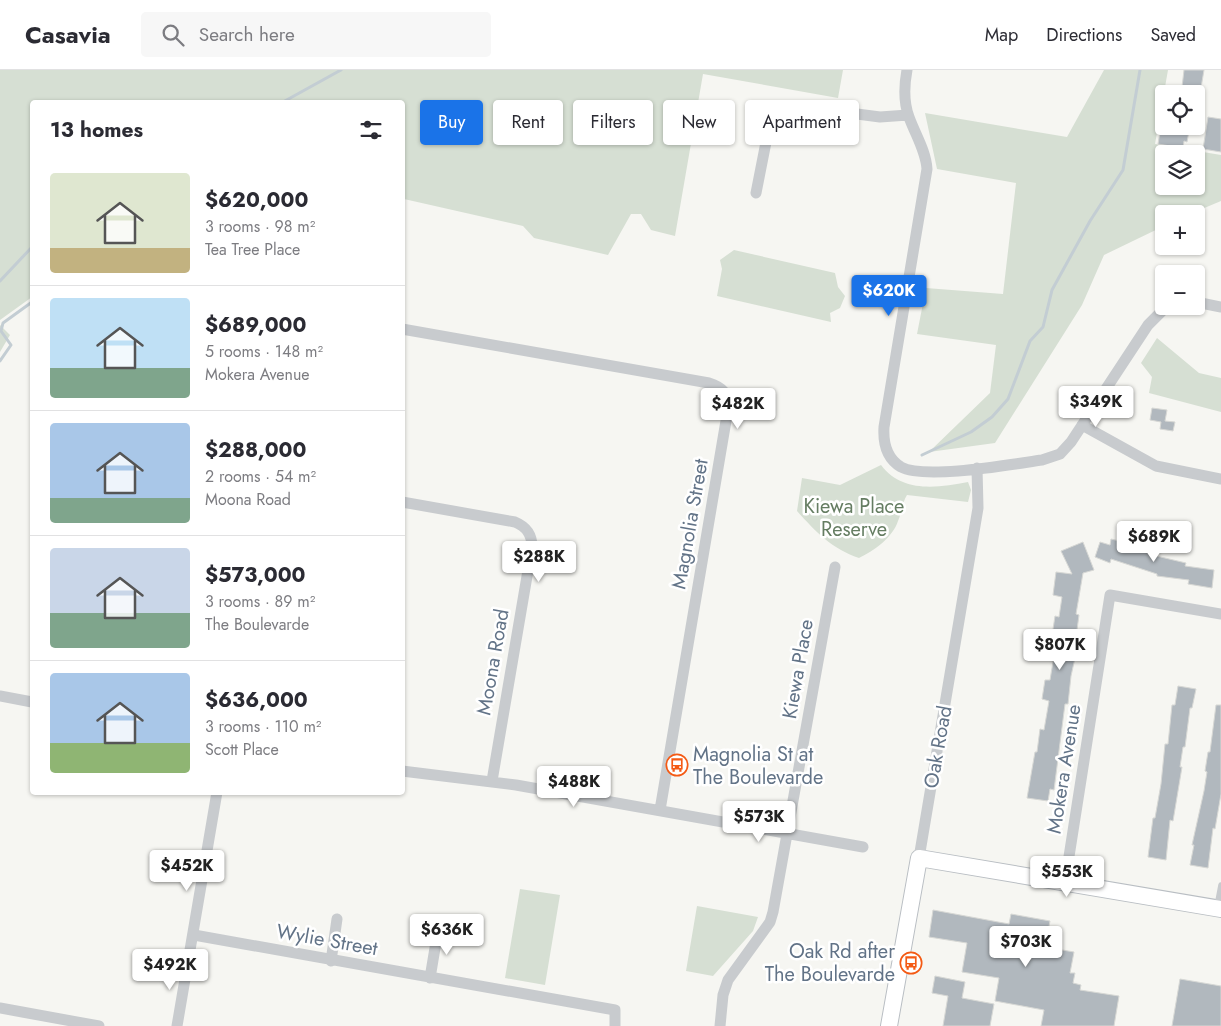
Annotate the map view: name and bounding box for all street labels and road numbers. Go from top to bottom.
street label: Magnolia Street [664,456,716,591]
street label: Moona Road [469,607,517,717]
street label: Kiewa Place [775,617,821,721]
street label: Mokera Avenue [1039,702,1089,836]
street label: Oak Road [916,703,960,791]
street label: Wylie Street [274,917,380,963]

